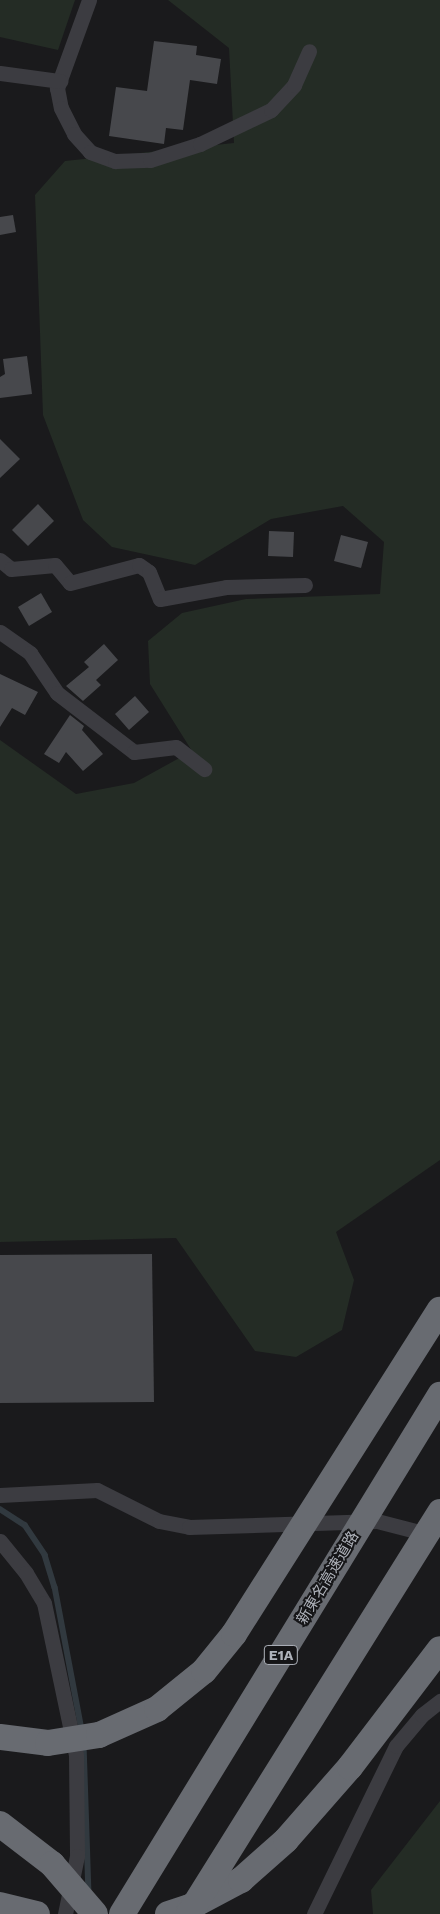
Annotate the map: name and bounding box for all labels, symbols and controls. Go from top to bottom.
street label: 新東名高速道路 [293,1528,363,1628]
road number: E1A [264,1644,298,1666]

